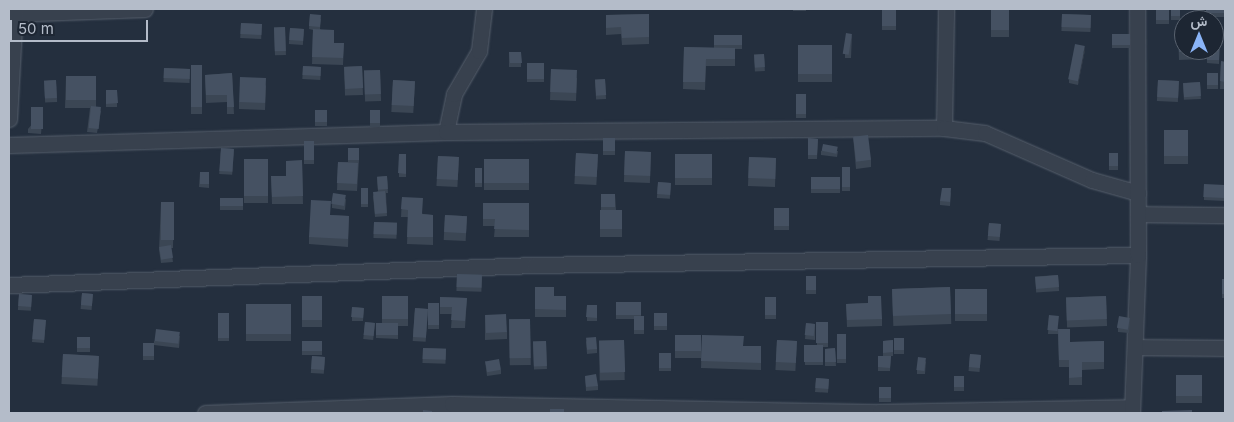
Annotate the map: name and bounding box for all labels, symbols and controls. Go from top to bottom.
scale bar [12,10,150,42]
north arrow [1174,10,1224,60]
text: ش [1191,12,1207,29]
text: 50 m [18,19,54,38]

